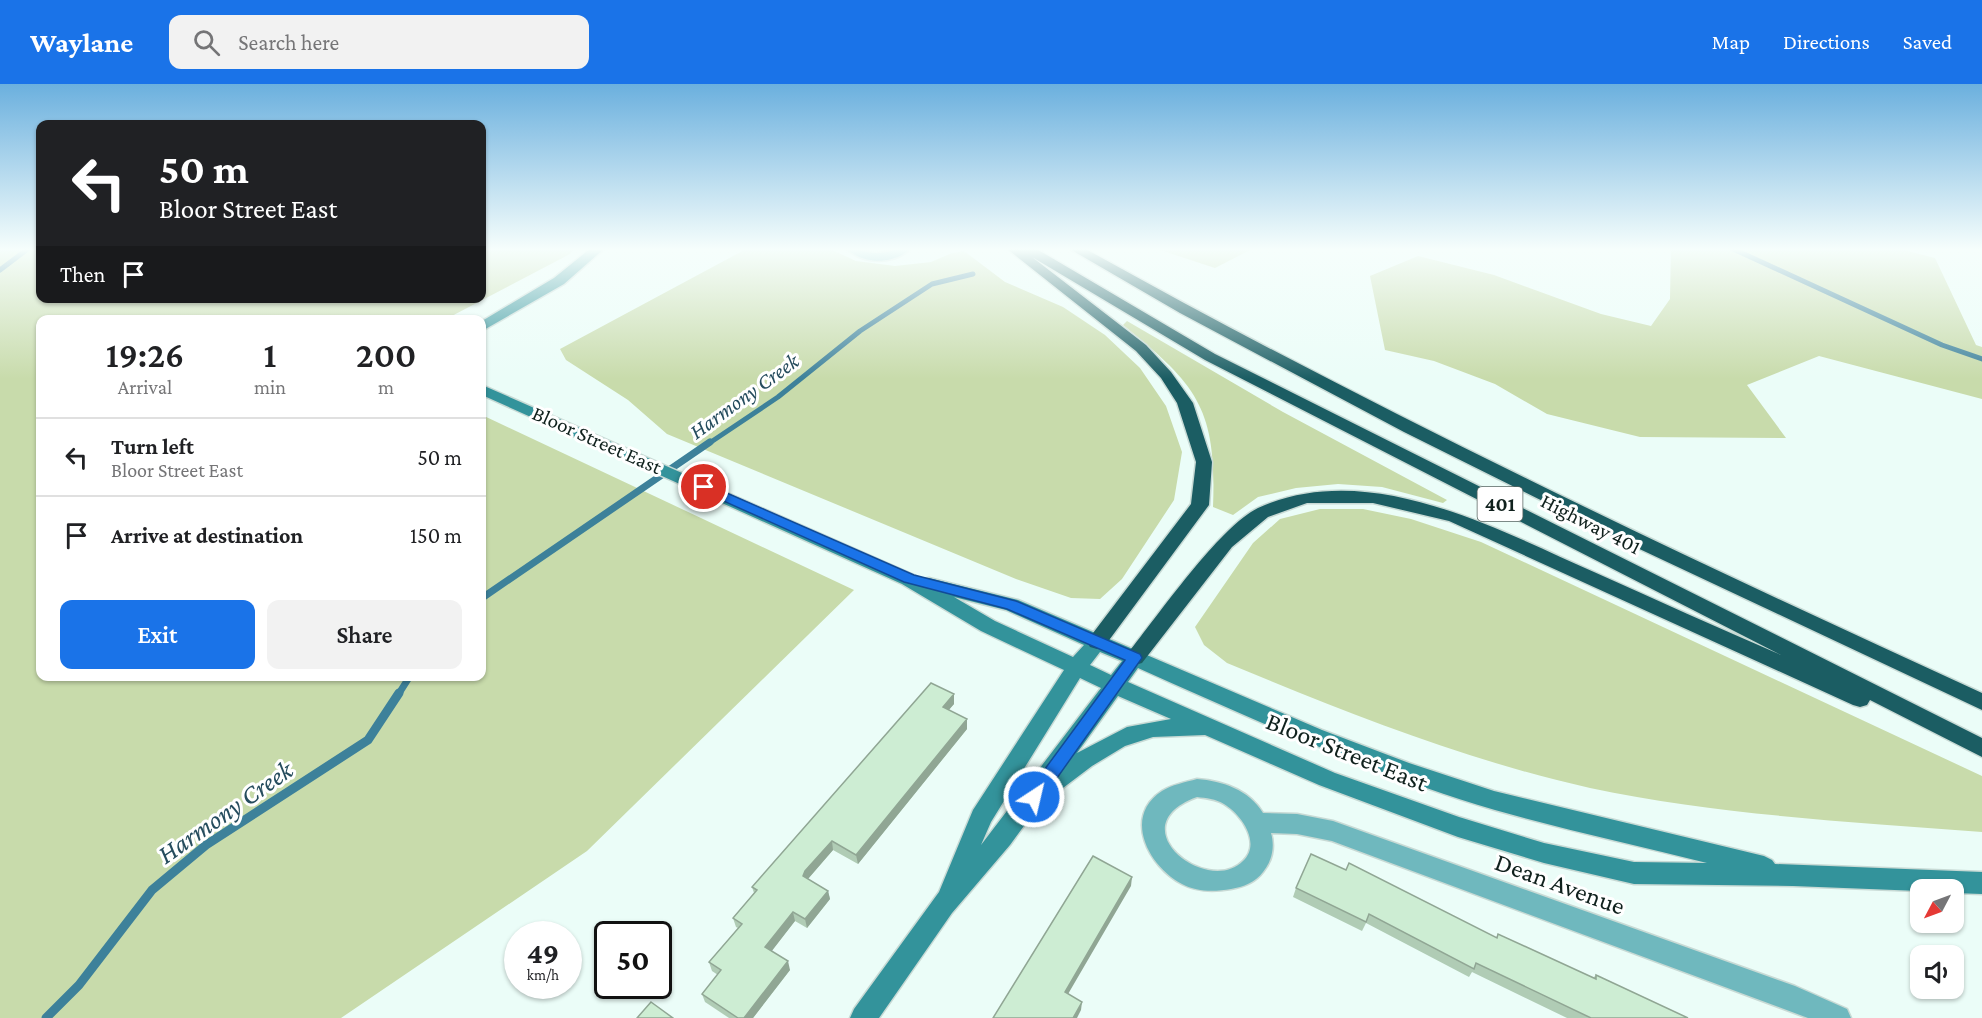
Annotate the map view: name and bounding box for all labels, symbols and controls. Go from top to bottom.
search box [169,15,589,69]
icon: search [190,26,223,59]
text: Waylane [30,27,133,58]
text: Search here [238,30,339,55]
text: Map [1712,30,1750,54]
text: Directions [1783,30,1870,54]
text: Saved [1903,30,1952,54]
icon: left [60,144,138,222]
text: 50 m [159,145,249,192]
text: Bloor Street East [159,194,337,224]
icon: arrive [117,258,150,291]
text: Then [60,262,105,287]
text: 19:26 [106,335,184,375]
text: 1 [264,335,276,375]
text: 200 [356,335,416,375]
water label: Harmony Creek [685,347,805,444]
text: Arrival [118,376,172,398]
text: min [254,376,286,398]
text: m [378,376,394,398]
street label: Bloor Street East [529,401,666,480]
text: Turn left [111,434,194,459]
icon: left [60,441,93,474]
text: 50 m [417,445,462,470]
text: Bloor Street East [111,459,243,481]
pin [678,461,729,512]
icon: arrive [687,470,720,503]
road number: 401 [1478,487,1522,521]
street label: Highway 401 [1537,489,1645,559]
icon: arrive [60,519,93,552]
text: Arrive at destination [111,523,303,548]
text: 150 m [410,523,462,548]
button: Exit [60,600,255,669]
button: Share [267,600,462,669]
street label: Bloor Street East [1262,706,1432,798]
water label: Harmony Creek [152,754,299,870]
position arrow [1002,765,1066,829]
street label: Dean Avenue [1491,847,1629,921]
north arrow [1910,879,1964,933]
map controls [1910,879,1964,999]
speed limit sign: 50 [594,921,672,999]
text: 49 [527,936,559,969]
button: sound [1910,945,1964,999]
text: km/h [527,967,559,983]

